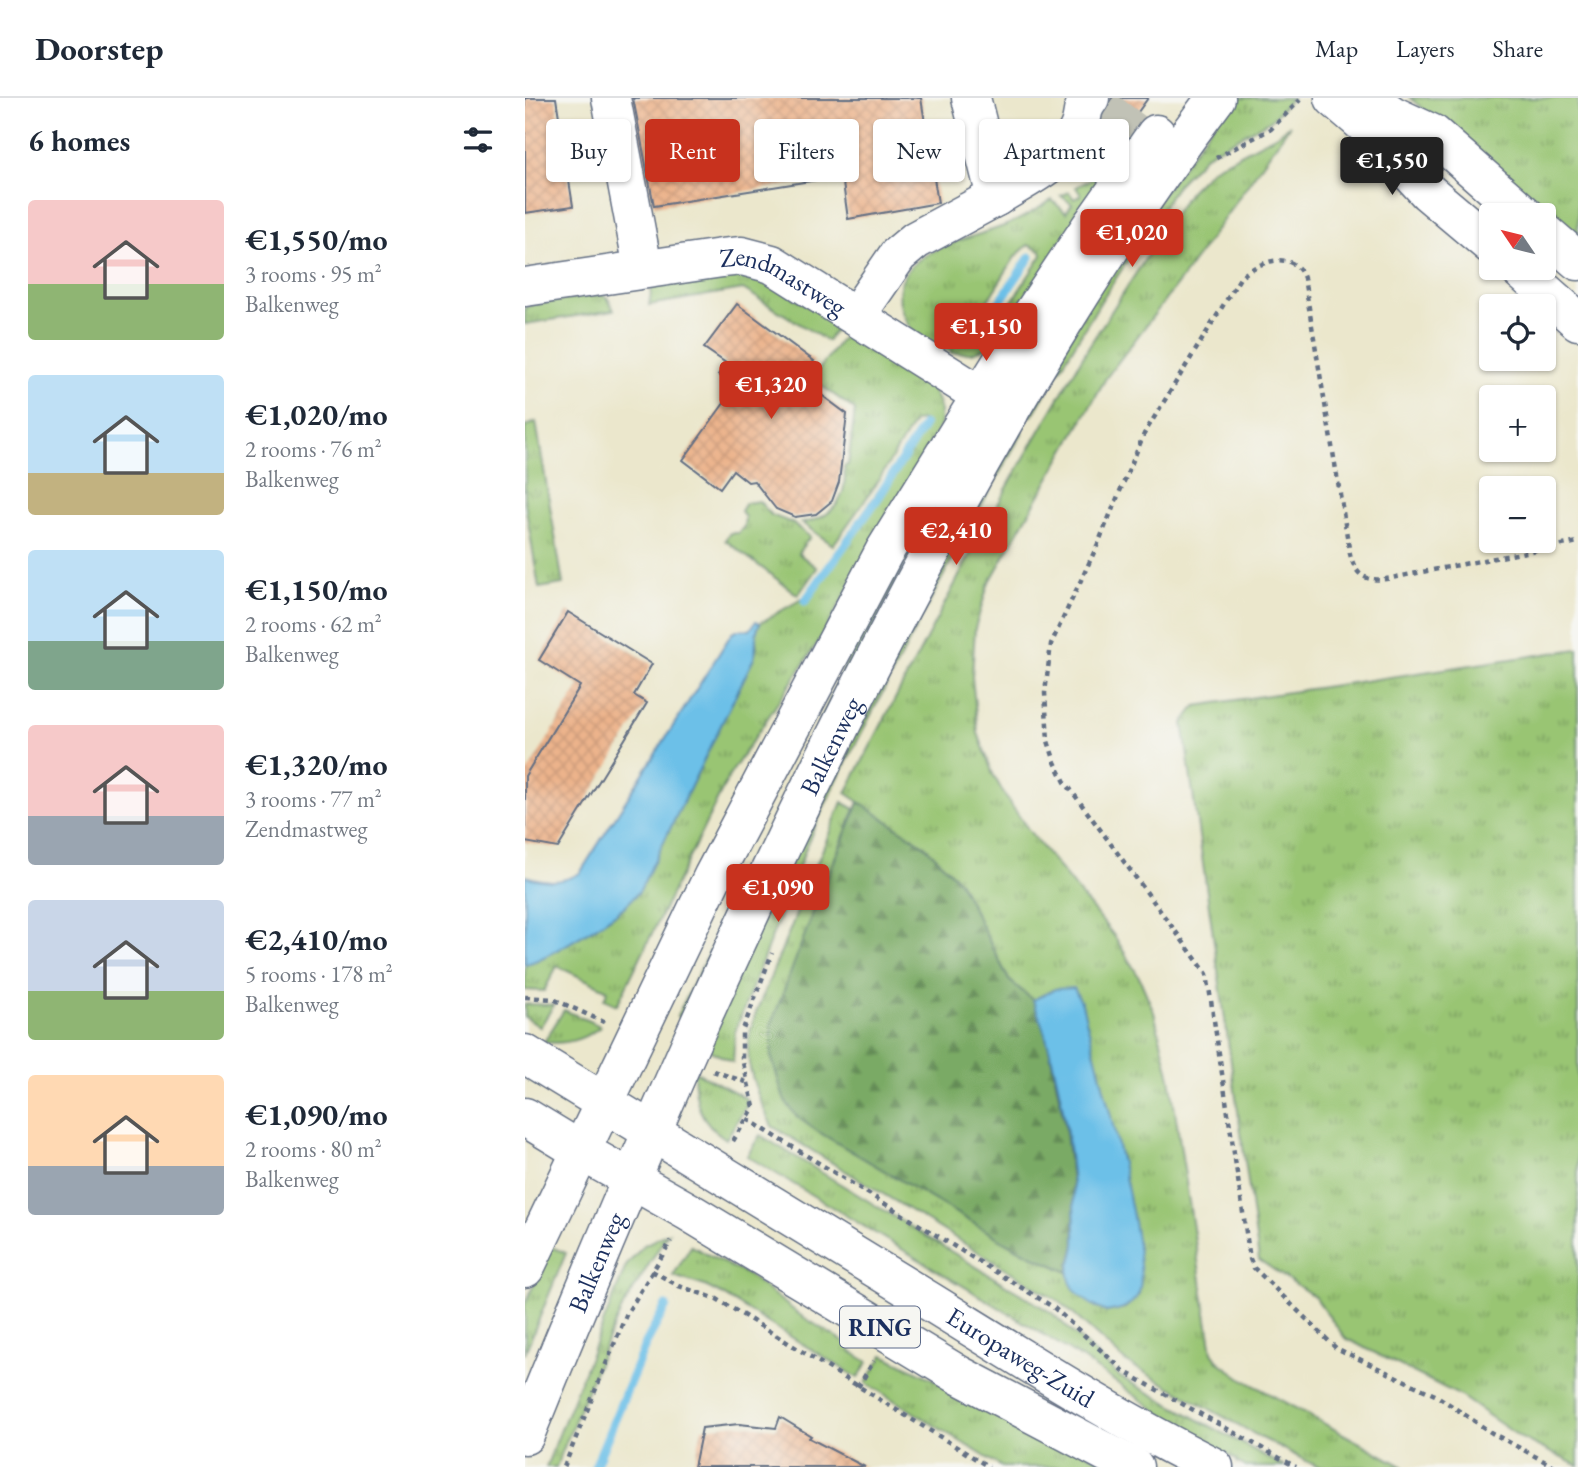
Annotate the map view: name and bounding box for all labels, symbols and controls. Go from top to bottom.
text: Doorstep [35,27,163,70]
text: Map [1315,33,1358,64]
text: Layers [1396,33,1455,64]
text: Share [1493,33,1543,64]
chip: Buy [546,119,631,182]
chip: Rent [645,119,740,182]
chip: Filters [754,119,859,182]
chip: New [873,119,965,182]
chip: Apartment [979,119,1129,182]
text: 6 homes [28,121,130,160]
icon: filters [459,121,497,159]
pin: €1,550 [1335,138,1449,197]
text: €1,550 [1356,145,1428,175]
north arrow [1479,203,1556,280]
map controls [1479,203,1556,553]
pin: €1,020 [1075,209,1189,269]
text: €1,020 [1096,217,1168,247]
text: €1,550/mo [245,220,388,259]
icon: home [84,228,168,312]
street label: Zendmastweg [718,239,854,324]
text: 3 rooms · 95 m² [245,259,382,289]
text: Balkenweg [245,289,339,319]
button: locate [1479,294,1556,371]
pin: €1,150 [929,303,1043,363]
text: €1,150 [950,311,1022,341]
pin: €1,320 [714,362,828,421]
text: €1,320 [735,369,807,399]
button: + [1479,385,1556,462]
text: €1,020/mo [245,395,388,434]
icon: home [84,403,168,487]
text: 2 rooms · 76 m² [245,434,382,464]
text: Balkenweg [245,464,339,494]
button: − [1479,476,1556,553]
pin: €2,410 [899,508,1013,567]
text: €2,410 [920,515,992,545]
text: €1,150/mo [245,570,388,609]
icon: home [84,578,168,662]
text: 2 rooms · 62 m² [245,609,382,639]
text: Balkenweg [245,639,339,669]
street label: Balkenweg [792,690,870,801]
text: €1,320/mo [245,745,388,784]
icon: home [84,753,168,837]
text: 3 rooms · 77 m² [245,784,382,814]
text: Zendmastweg [245,814,368,844]
pin: €1,090 [721,864,835,924]
text: €1,090 [742,872,814,902]
text: €2,410/mo [245,920,388,959]
icon: home [84,928,168,1012]
text: 5 rooms · 178 m² [245,959,393,989]
text: Balkenweg [245,989,339,1019]
text: €1,090/mo [245,1095,388,1134]
icon: home [84,1103,168,1187]
text: 2 rooms · 80 m² [245,1134,382,1164]
text: Balkenweg [245,1164,339,1194]
street label: Balkenweg [560,1206,633,1318]
street label: Europaweg-Zuid [940,1299,1101,1416]
road number: RING [840,1307,920,1348]

